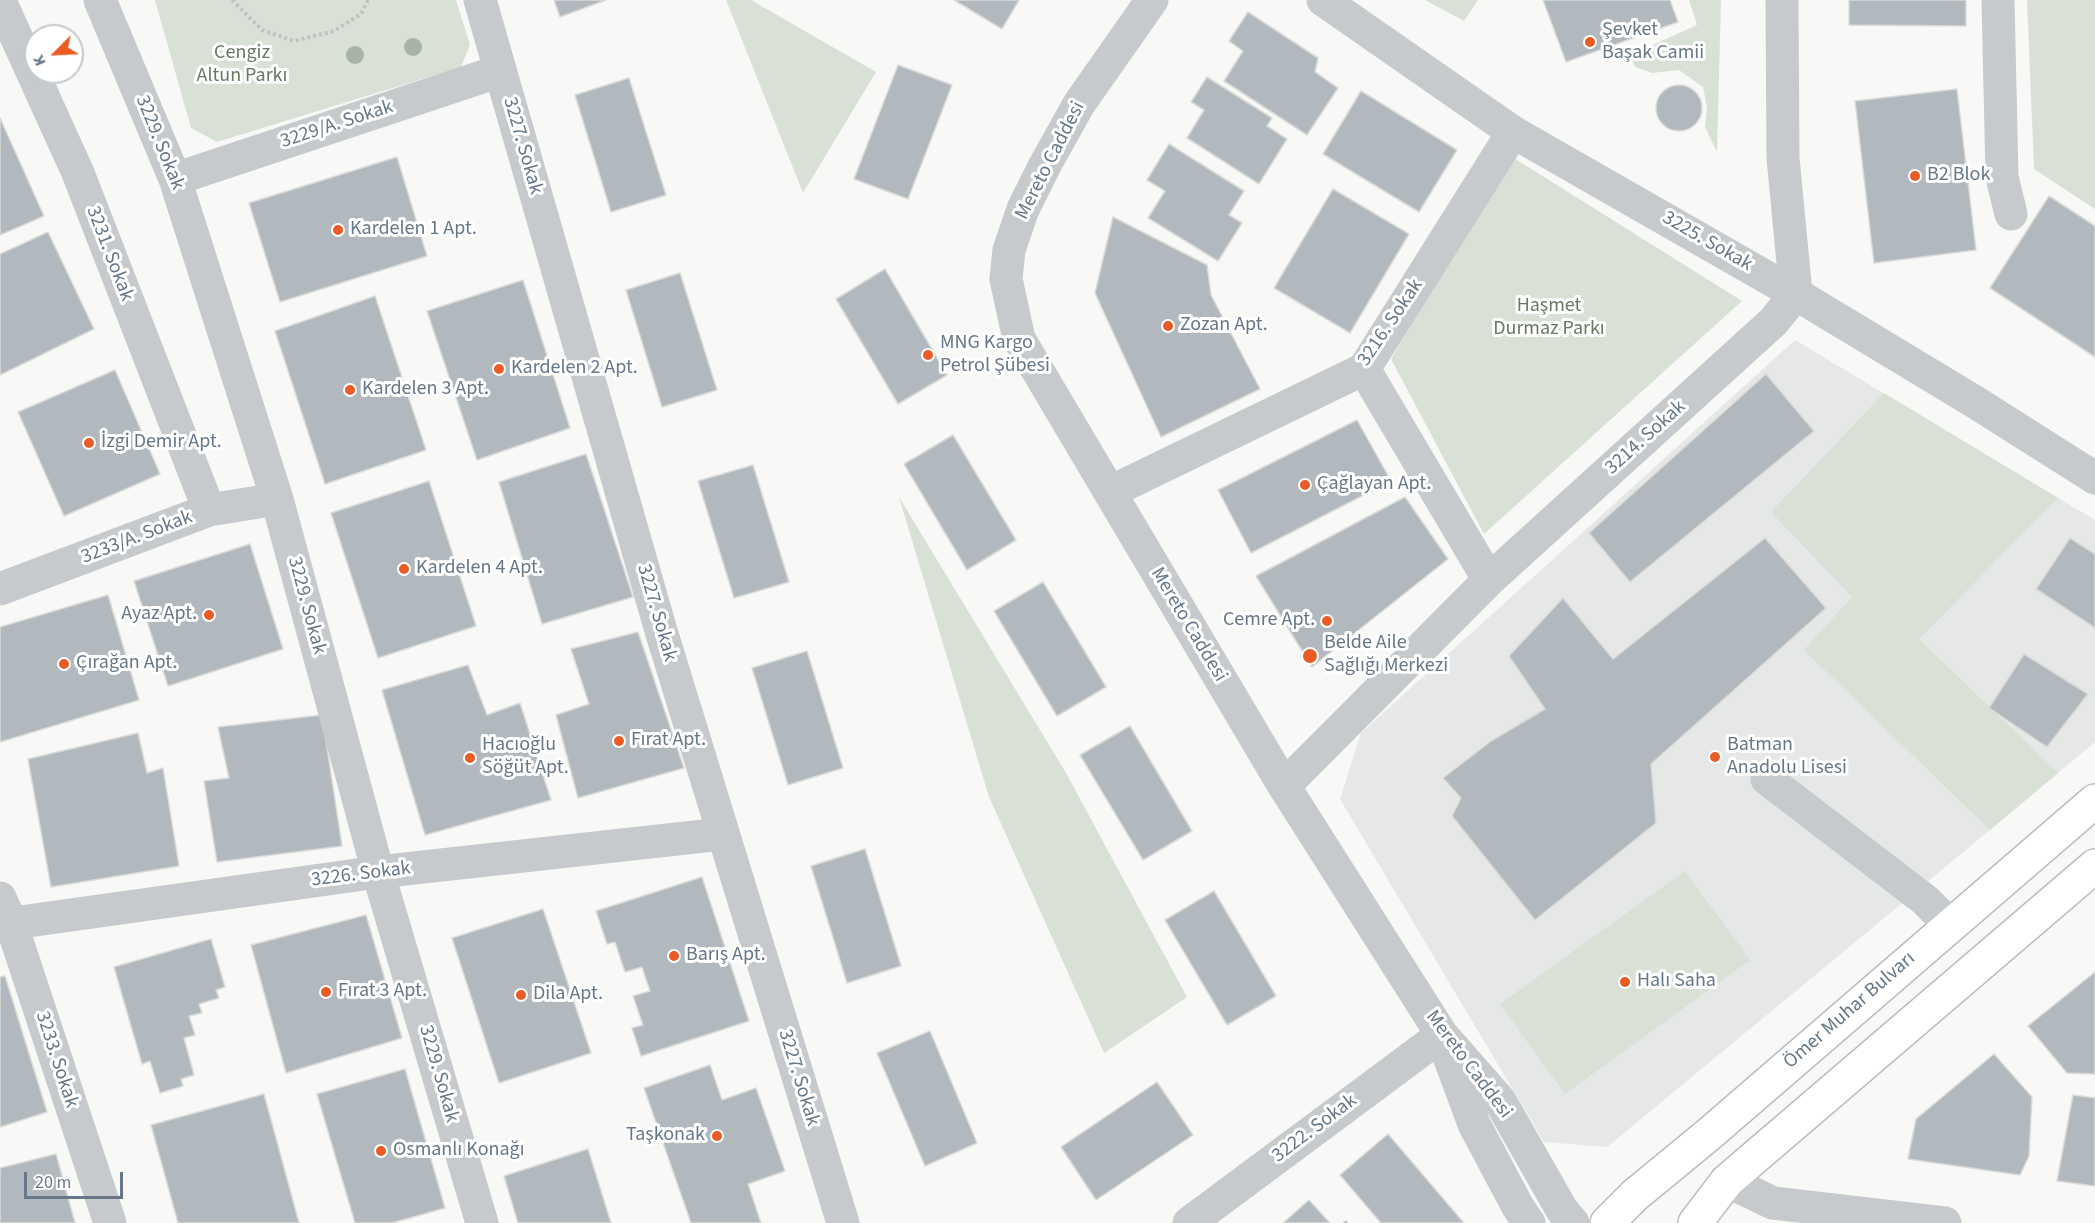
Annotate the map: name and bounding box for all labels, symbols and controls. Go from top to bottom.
place label: Şevket Başak Camii [1602,19,1704,66]
north arrow [24,24,84,84]
marker: Şevket Başak Camii [1583,35,1597,49]
park label: Cengiz Altun Parkı [197,42,287,89]
text: K [27,52,51,69]
street label: 3229. Sokak [129,92,189,194]
street label: 3227. Sokak [497,95,547,197]
street label: 3229/A. Sokak [278,96,396,154]
street label: Mereto Caddesi [1011,98,1091,224]
place label: B2 Blok [1927,164,1990,188]
marker: B2 Blok [1908,169,1922,183]
street label: 3231. Sokak [80,203,138,305]
street label: 3225. Sokak [1658,207,1756,277]
place label: Kardelen 1 Apt. [350,218,477,242]
marker: Kardelen 1 Apt. [331,223,345,237]
street label: 3216. Sokak [1353,275,1429,371]
park label: Haşmet Durmaz Parkı [1493,295,1605,342]
place label: Zozan Apt. [1180,314,1268,338]
marker: Zozan Apt. [1161,319,1175,333]
place label: MNG Kargo Petrol Şübesi [940,332,1050,379]
marker: MNG Kargo Petrol Şübesi [921,348,935,362]
place label: Kardelen 2 Apt. [511,357,638,381]
marker: Kardelen 2 Apt. [492,362,506,376]
place label: Kardelen 3 Apt. [362,378,489,402]
marker: Kardelen 3 Apt. [343,383,357,397]
street label: 3214. Sokak [1601,396,1691,480]
place label: İzgi Demir Apt. [101,431,222,455]
marker: İzgi Demir Apt. [82,436,96,450]
place label: Çağlayan Apt. [1317,473,1431,497]
marker: Çağlayan Apt. [1298,478,1312,492]
street label: 3233/A. Sokak [78,506,196,570]
street label: 3229. Sokak [281,555,331,657]
place label: Kardelen 4 Apt. [416,557,543,581]
marker: Kardelen 4 Apt. [397,562,411,576]
street label: 3227. Sokak [631,562,681,664]
street label: Mereto Caddesi [1144,563,1232,687]
place label: Ayaz Apt. [121,603,197,627]
marker: Ayaz Apt. [202,608,216,622]
place label: Cemre Apt. [1223,609,1315,633]
marker: Cemre Apt. [1320,614,1334,628]
place label: Belde Aile Sağlığı Merkezi [1324,632,1448,679]
marker: Belde Aile Sağlığı Merkezi [1301,647,1319,665]
place label: Çırağan Apt. [76,652,177,676]
marker: Çırağan Apt. [57,657,71,671]
place label: Fırat Apt. [631,729,706,753]
place label: Hacıoğlu Söğüt Apt. [482,734,569,781]
marker: Fırat Apt. [612,734,626,748]
place label: Batman Anadolu Lisesi [1727,734,1847,781]
marker: Batman Anadolu Lisesi [1708,750,1722,764]
marker: Hacıoğlu Söğüt Apt. [463,751,477,765]
street label: 3226. Sokak [310,857,412,893]
place label: Barış Apt. [686,944,766,968]
street label: Ömer Muhar Bulvarı [1779,947,1921,1075]
marker: Barış Apt. [667,949,681,963]
place label: Halı Saha [1637,970,1716,994]
marker: Halı Saha [1618,975,1632,989]
place label: Fırat 3 Apt. [338,980,427,1004]
place label: Dila Apt. [533,983,603,1007]
marker: Fırat 3 Apt. [319,985,333,999]
marker: Dila Apt. [514,988,528,1002]
street label: Mereto Caddesi [1420,1006,1516,1124]
street label: 3233. Sokak [29,1009,83,1111]
street label: 3229. Sokak [413,1023,463,1125]
street label: 3227. Sokak [772,1027,824,1129]
street label: 3222. Sokak [1268,1089,1362,1169]
place label: Taşkonak [626,1124,705,1148]
marker: Taşkonak [710,1129,724,1143]
place label: Osmanlı Konağı [393,1139,525,1163]
marker: Osmanlı Konağı [374,1144,388,1158]
scale bar [27,1160,126,1198]
text: 20 m [35,1170,71,1195]

